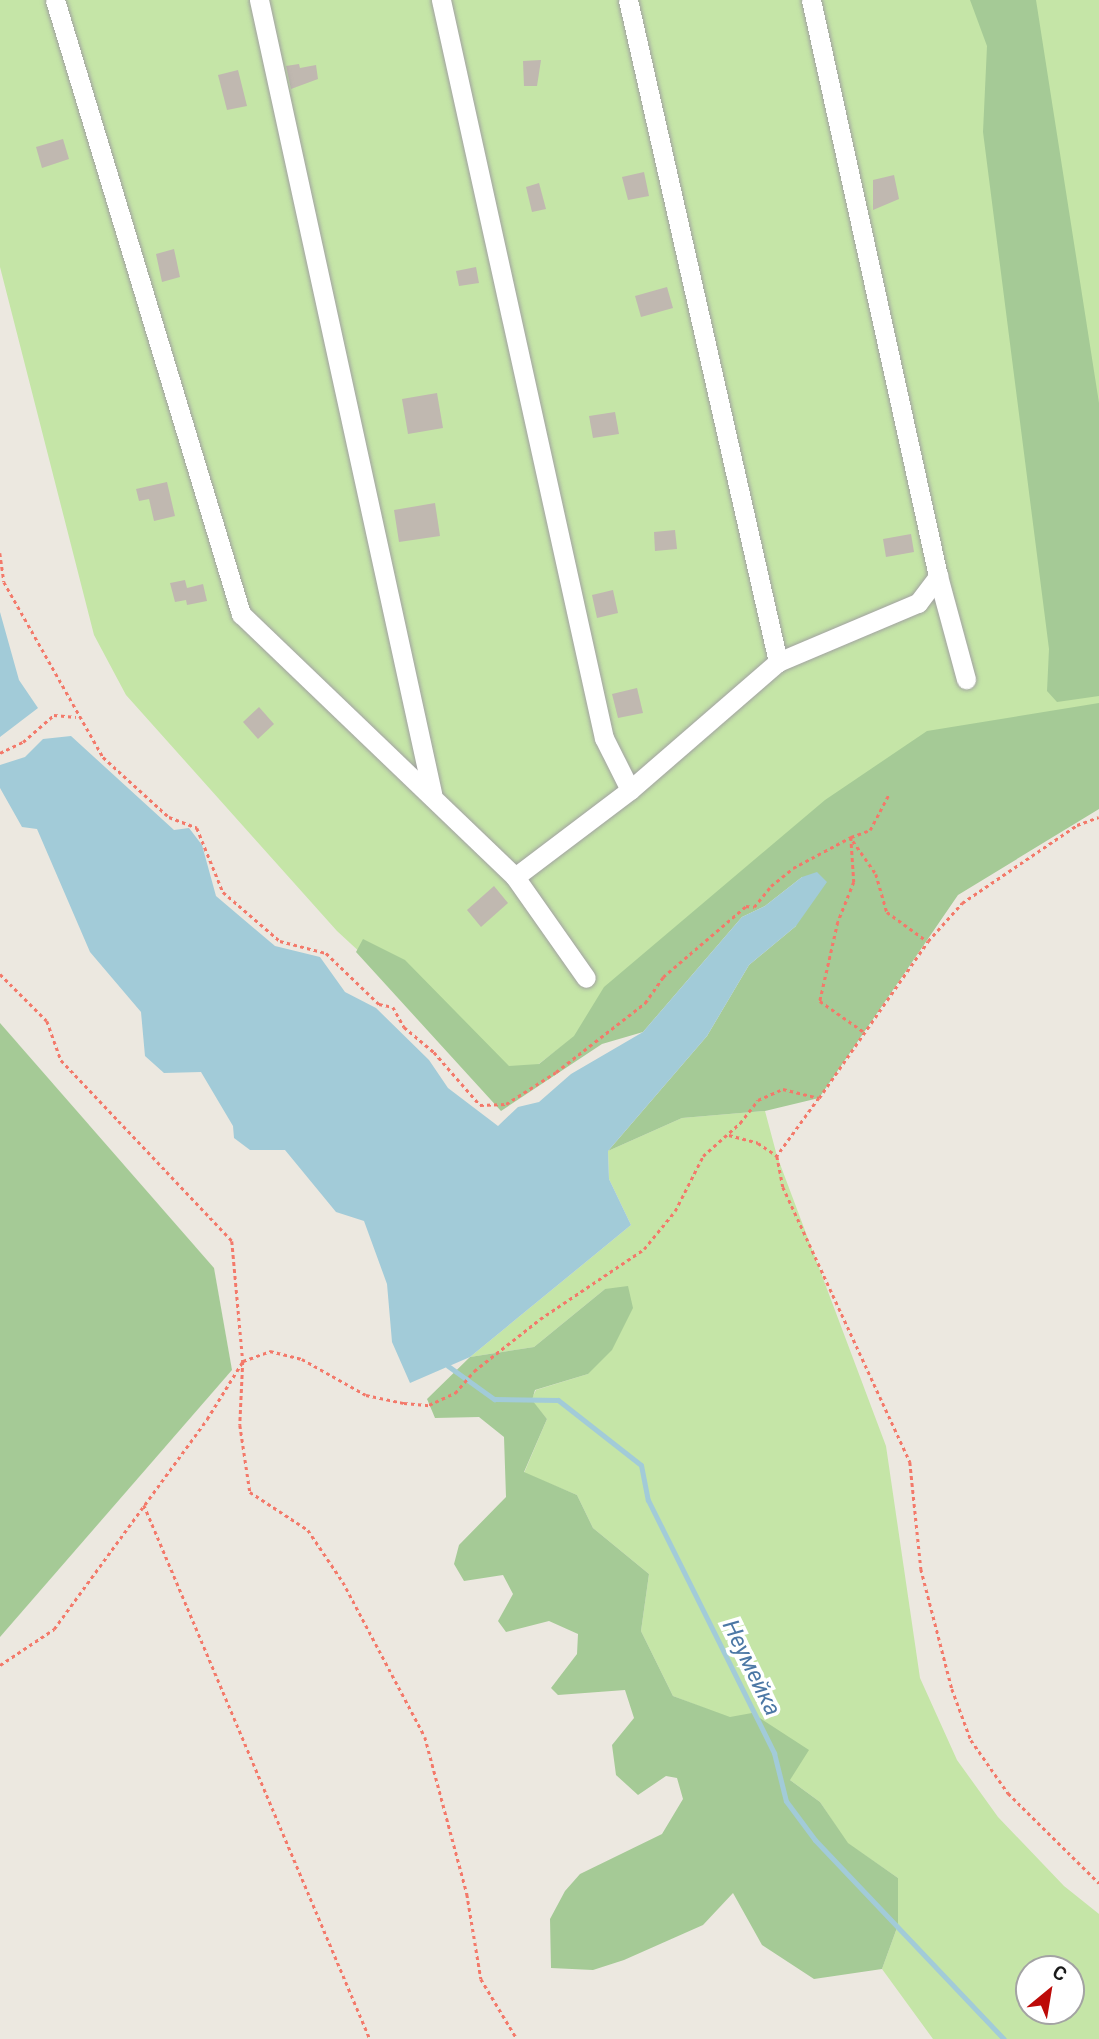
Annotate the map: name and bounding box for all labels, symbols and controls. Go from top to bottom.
water label: Неумейка [716,1615,786,1721]
north arrow [1015,1955,1085,2025]
text: С [1049,1960,1071,1986]

